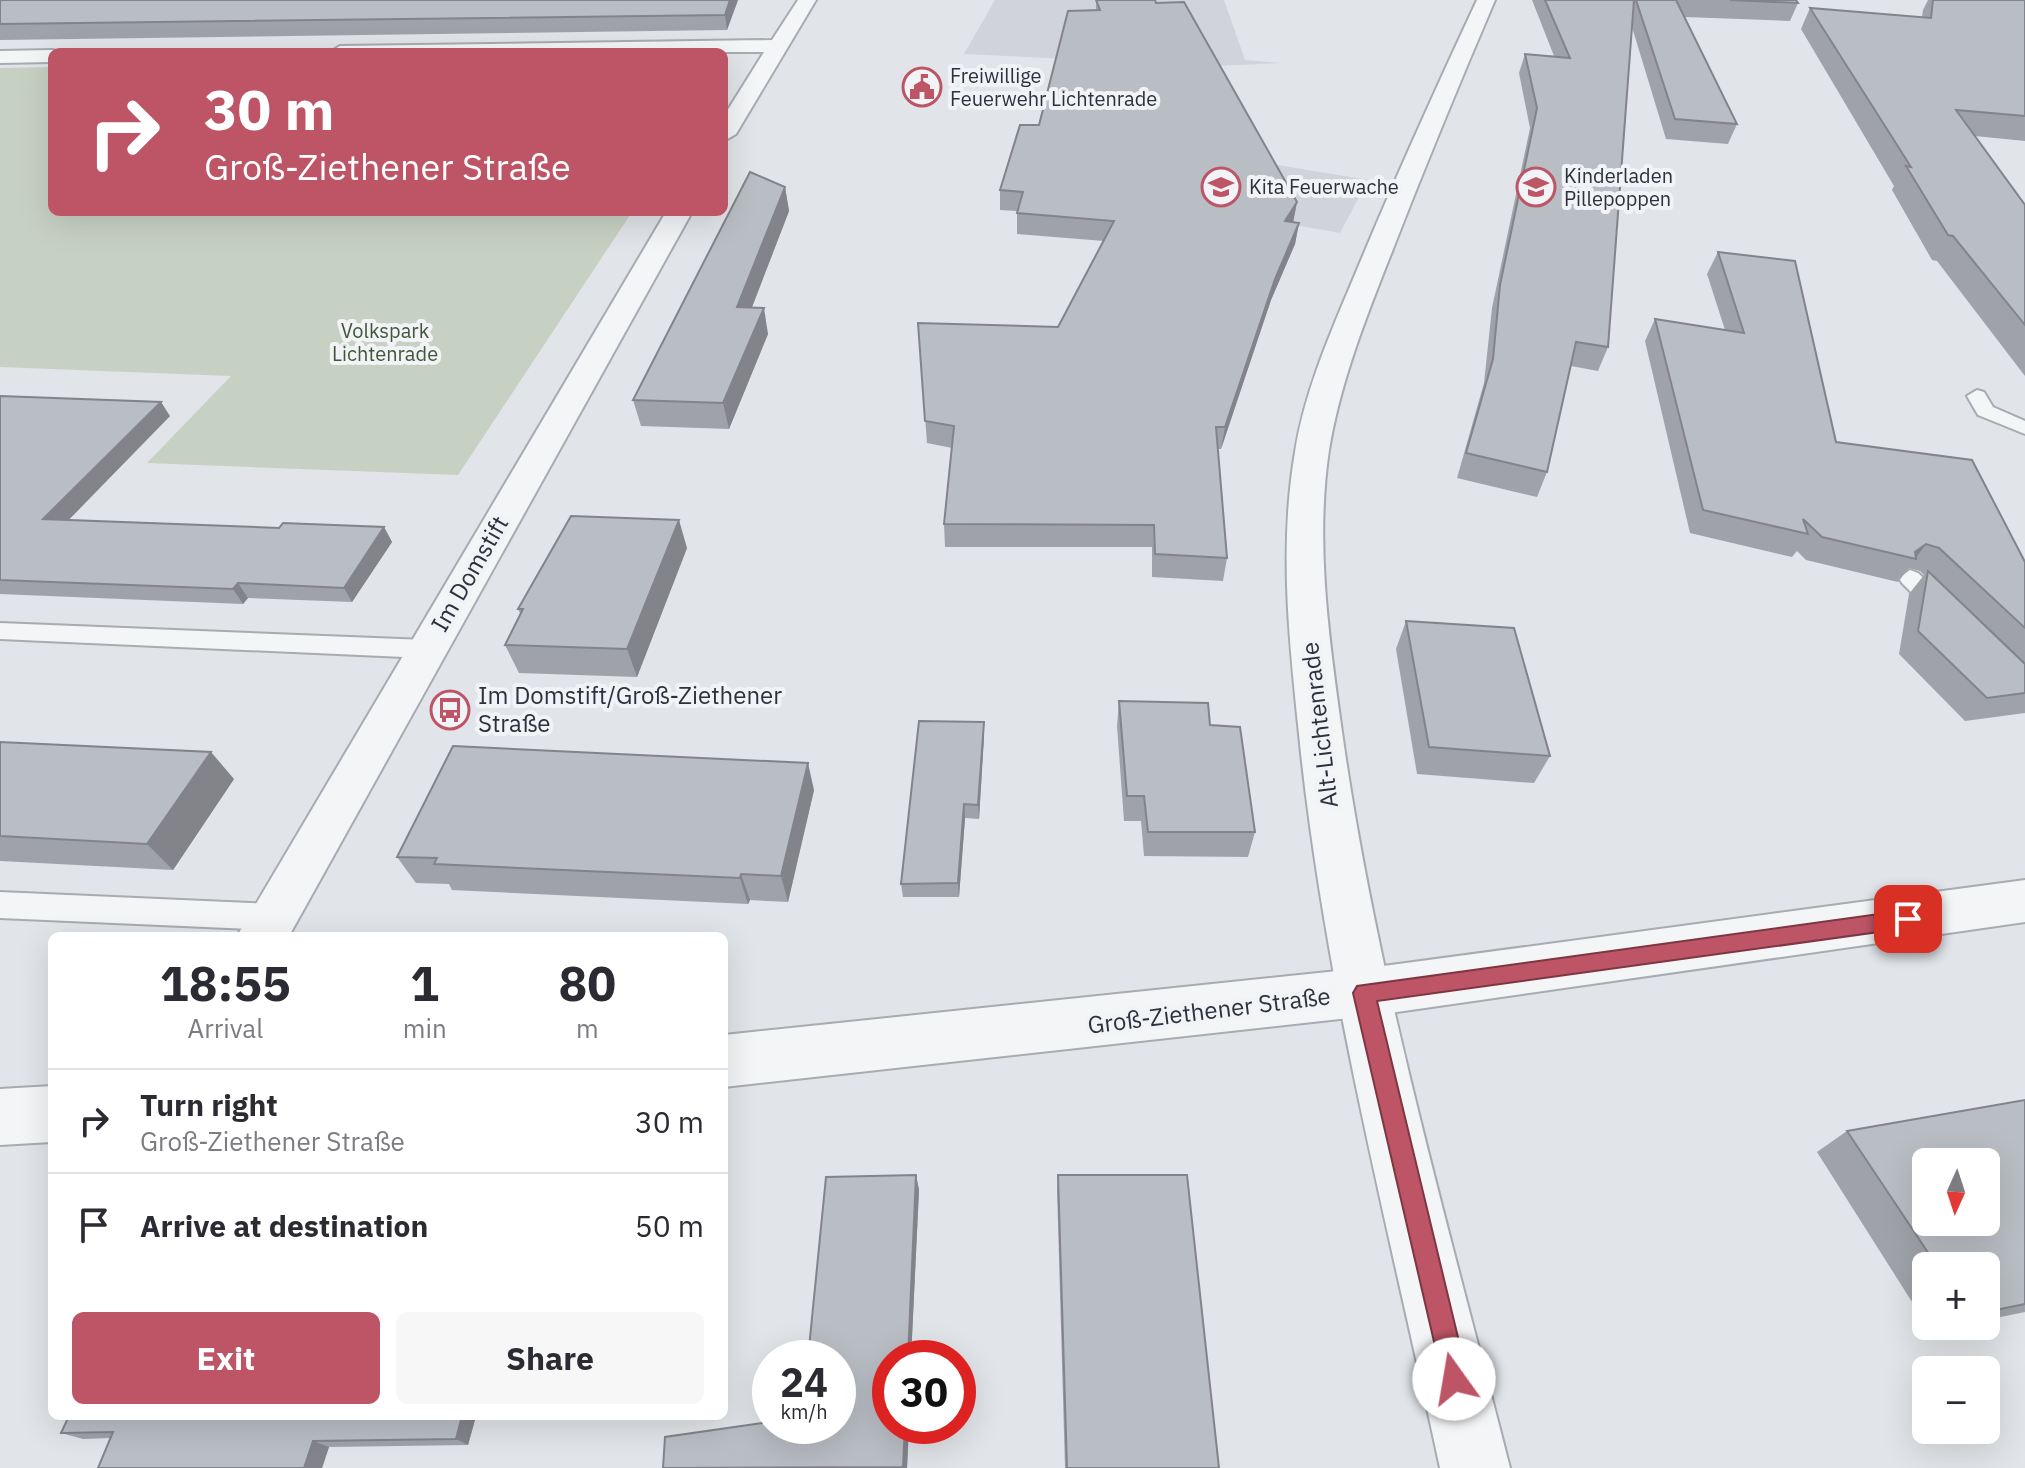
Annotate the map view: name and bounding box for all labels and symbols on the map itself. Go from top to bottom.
place label: Freiwillige Feuerwehr Lichtenrade [950,62,1157,112]
public building icon: Freiwillige Feuerwehr Lichtenrade [901,66,943,108]
place label: Kinderladen Pillepoppen [1564,162,1673,212]
school or university icon: Kita Feuerwache [1200,166,1242,208]
school or university icon: Kinderladen Pillepoppen [1515,166,1557,208]
place label: Kita Feuerwache [1249,173,1399,200]
park label: Volkspark Lichtenrade [332,317,438,367]
street label: Im Domstift [423,510,515,637]
street label: Alt-Lichtenrade [1293,640,1345,810]
place label: Im Domstift/Groß-Ziethener Straße [478,679,782,739]
bus stop icon: Im Domstift/Groß-Ziethener Straße [429,689,471,731]
pin [1874,885,1942,953]
street label: Groß-Ziethener Straße [1086,979,1332,1041]
north arrow [1912,1148,2000,1236]
position arrow [1412,1337,1496,1421]
speed limit sign: 30 [872,1340,976,1444]

